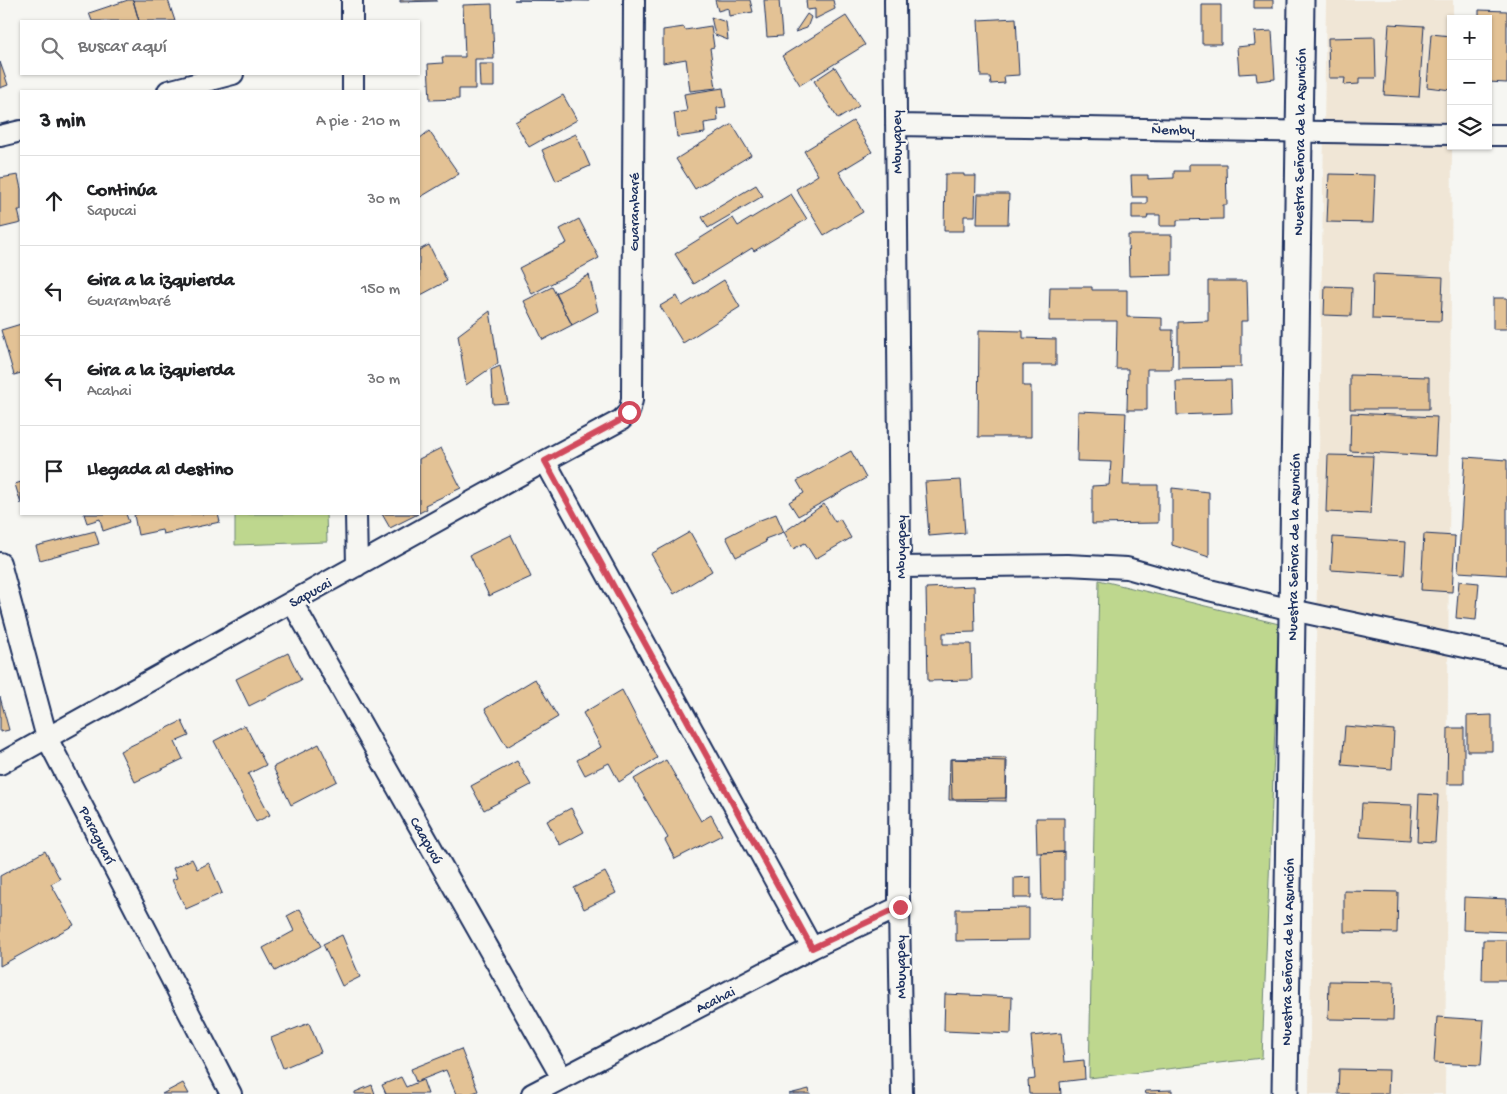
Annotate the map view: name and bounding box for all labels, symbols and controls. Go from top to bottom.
map controls [1447,15,1492,150]
button: + [1447,15,1492,60]
search box [20,20,420,75]
icon: search [38,34,66,62]
text: Buscar aquí [78,36,167,59]
street label: Nuestra Señora de la Asunción [1290,48,1312,236]
button: − [1447,60,1492,105]
button: layers [1447,105,1492,150]
street label: Mbuyapey [888,109,908,174]
text: 3 min [40,110,85,135]
text: A pie · 210 m [316,113,400,132]
street label: Ñemby [1151,122,1195,140]
street label: Guarambaré [626,173,644,251]
text: Continúa [87,180,157,203]
icon: ahead [40,187,68,215]
text: 30 m [367,191,400,210]
text: Sapucai [87,203,136,222]
text: Gira a la izquierda [87,270,234,293]
icon: left [40,277,68,305]
text: 150 m [361,281,400,300]
text: Guarambaré [87,293,171,312]
text: Gira a la izquierda [87,360,234,383]
icon: left [40,367,68,395]
text: 30 m [367,371,400,390]
text: Acahai [87,383,132,402]
route start [618,401,641,424]
street label: Nuestra Señora de la Asunción [1284,453,1306,641]
icon: arrive [40,457,68,485]
text: Llegada al destino [87,459,233,482]
street label: Mbuyapey [893,515,911,579]
street label: Sapucai [286,575,336,613]
street label: Paraguarí [74,803,119,869]
street label: Caapucú [405,814,446,868]
street label: Nuestra Señora de la Asunción [1278,858,1300,1046]
route end [889,896,912,919]
street label: Mbuyapey [892,934,912,999]
street label: Acahai [693,983,739,1018]

